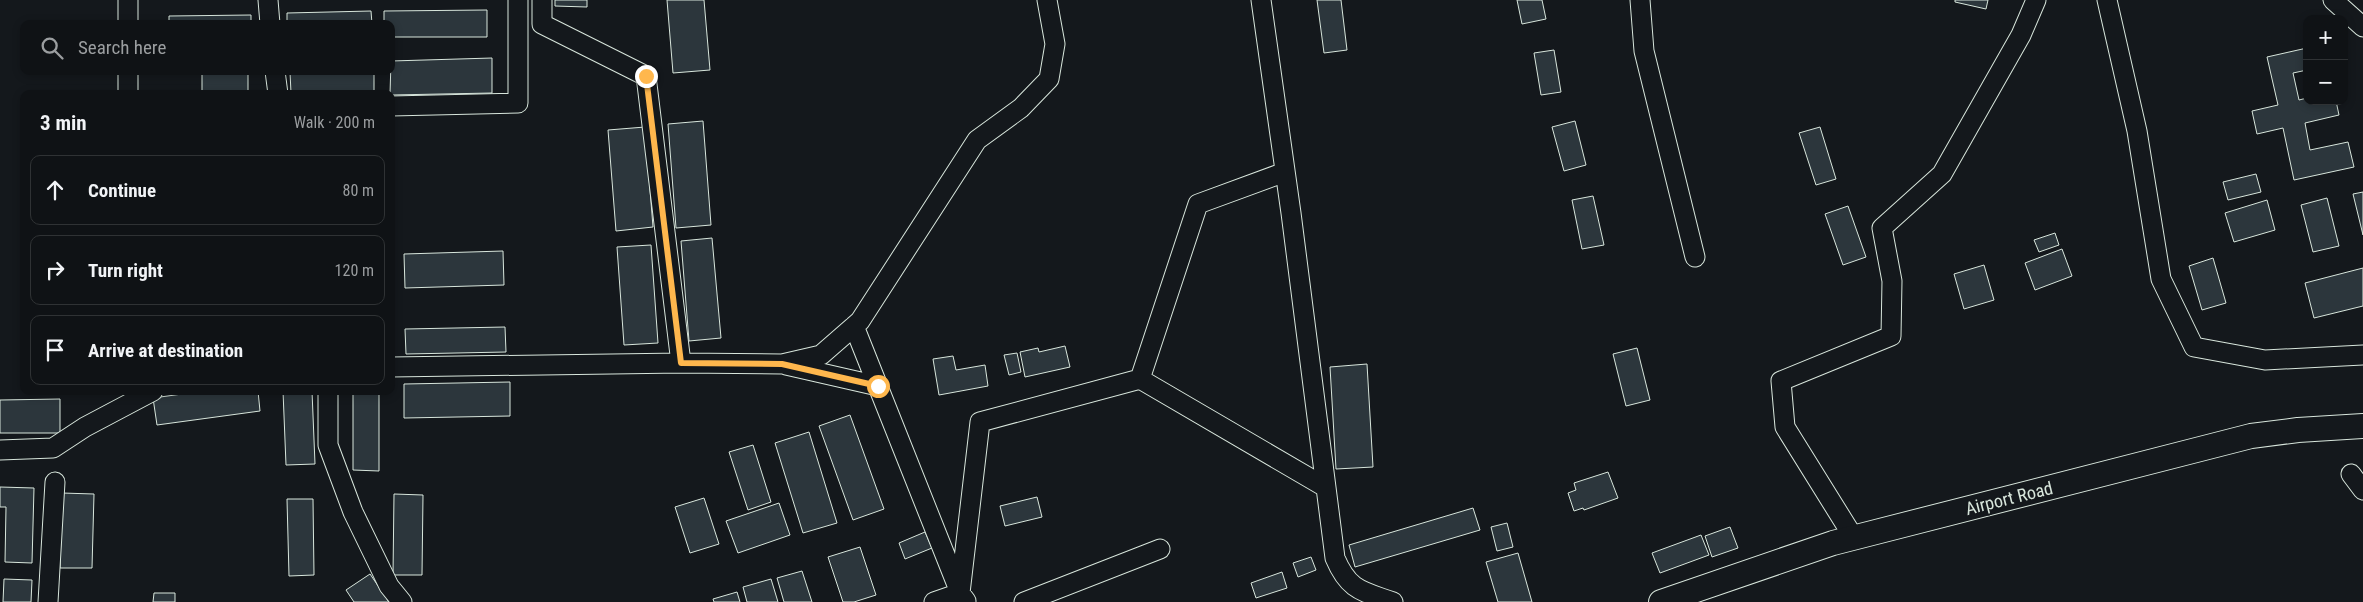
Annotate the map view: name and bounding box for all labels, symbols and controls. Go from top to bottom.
map controls [2303,15,2348,105]
button: + [2303,15,2348,60]
search box [20,20,395,75]
icon: search [38,34,66,62]
text: Search here [78,36,166,59]
button: − [2303,60,2348,105]
route end [635,65,658,88]
text: 3 min [40,111,87,135]
text: Walk · 200 m [294,113,375,132]
icon: ahead [41,176,69,204]
text: Continue [88,179,156,202]
text: 80 m [342,181,374,200]
icon: right [41,256,69,284]
text: Turn right [88,259,163,282]
text: 120 m [335,261,374,280]
icon: arrive [41,336,69,364]
text: Arrive at destination [88,339,243,362]
route start [867,375,890,398]
street label: Airport Road [1963,477,2055,519]

